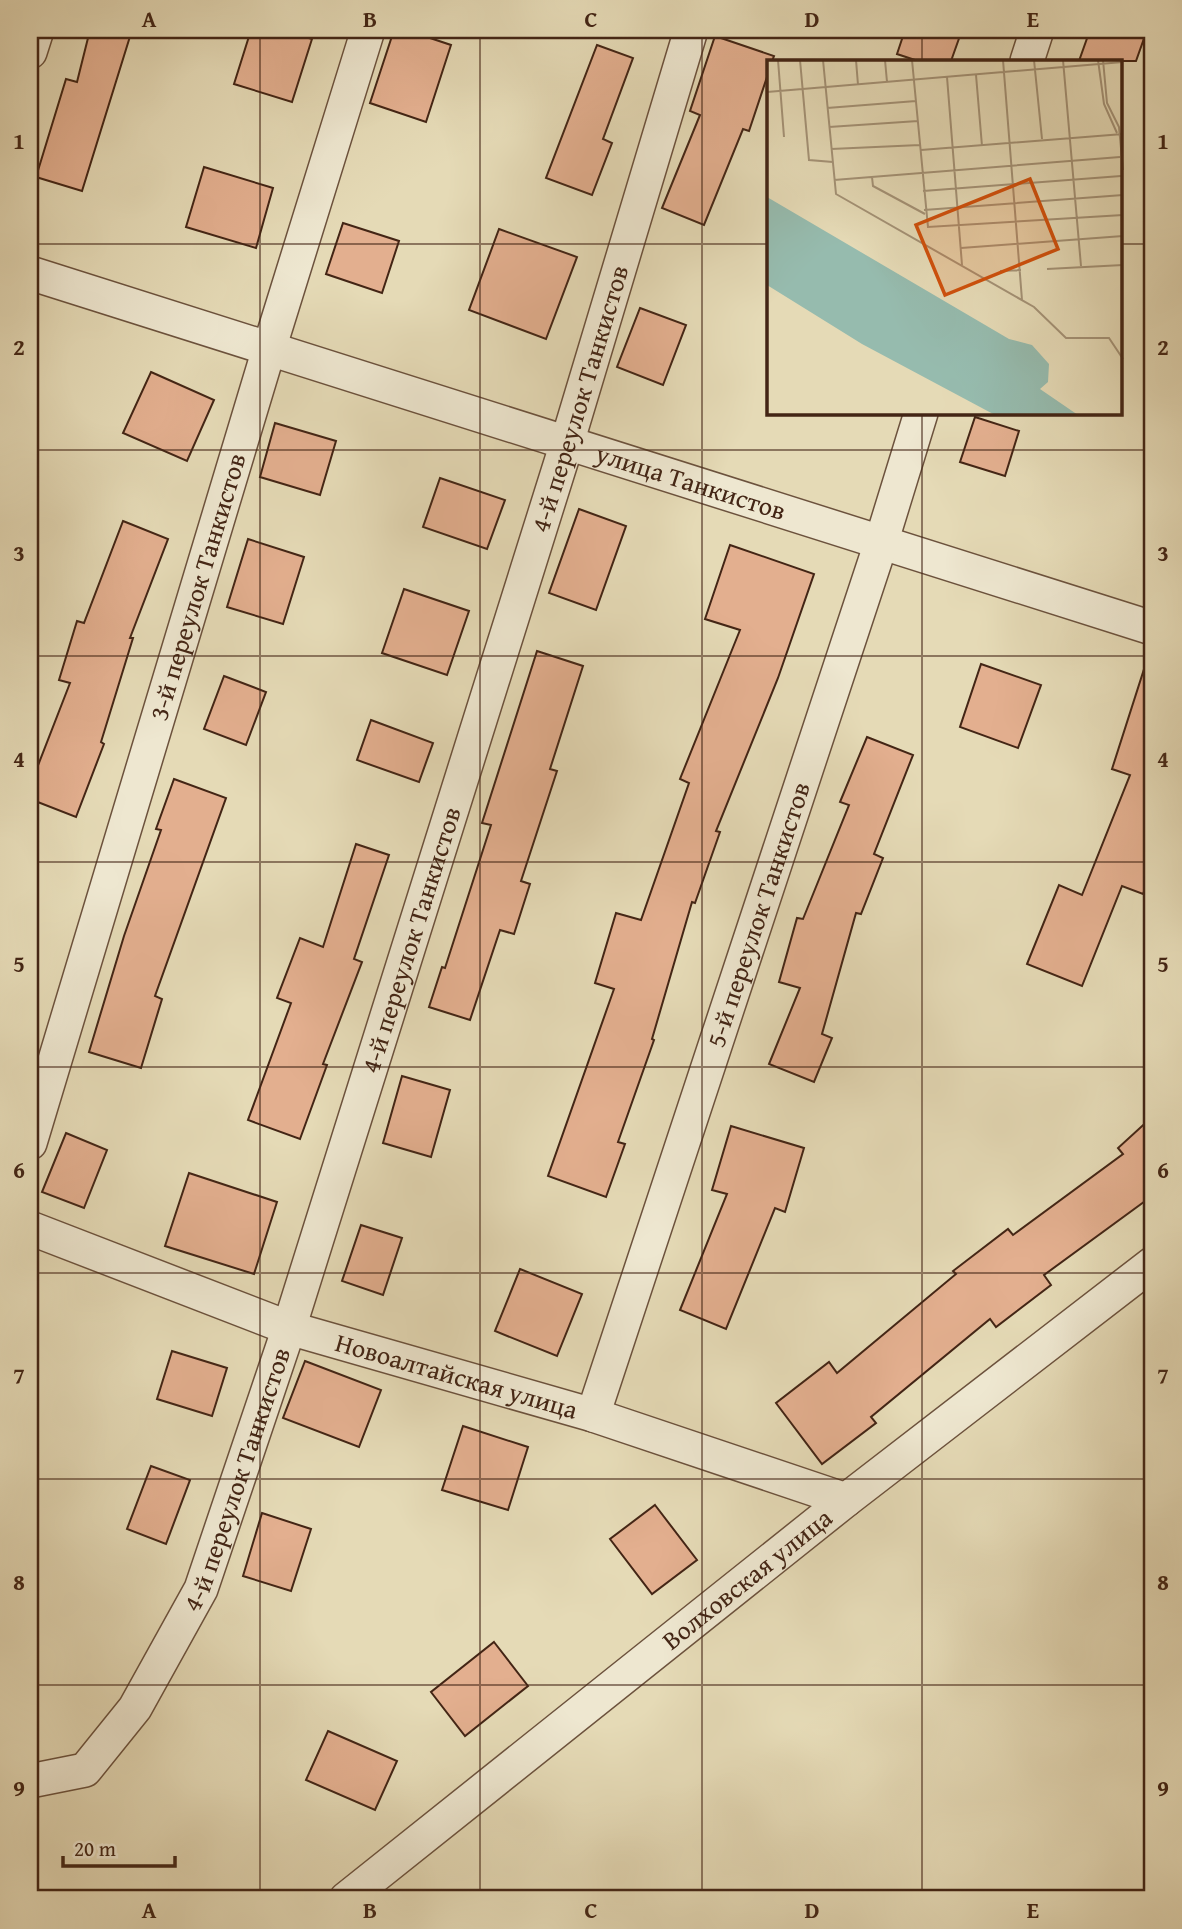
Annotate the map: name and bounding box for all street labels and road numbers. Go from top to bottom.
street label: 4-й переулок Танкистов [520,260,638,537]
street label: улица Танкистов [590,433,791,530]
street label: 3-й переулок Танкистов [138,448,256,725]
street label: 5-й переулок Танкистов [696,777,820,1052]
street label: 4-й переулок Танкистов [350,802,471,1078]
street label: Новоалтайская улица [331,1322,583,1429]
street label: 4-й переулок Танкистов [172,1342,300,1619]
street label: Волховская улица [653,1498,841,1659]

